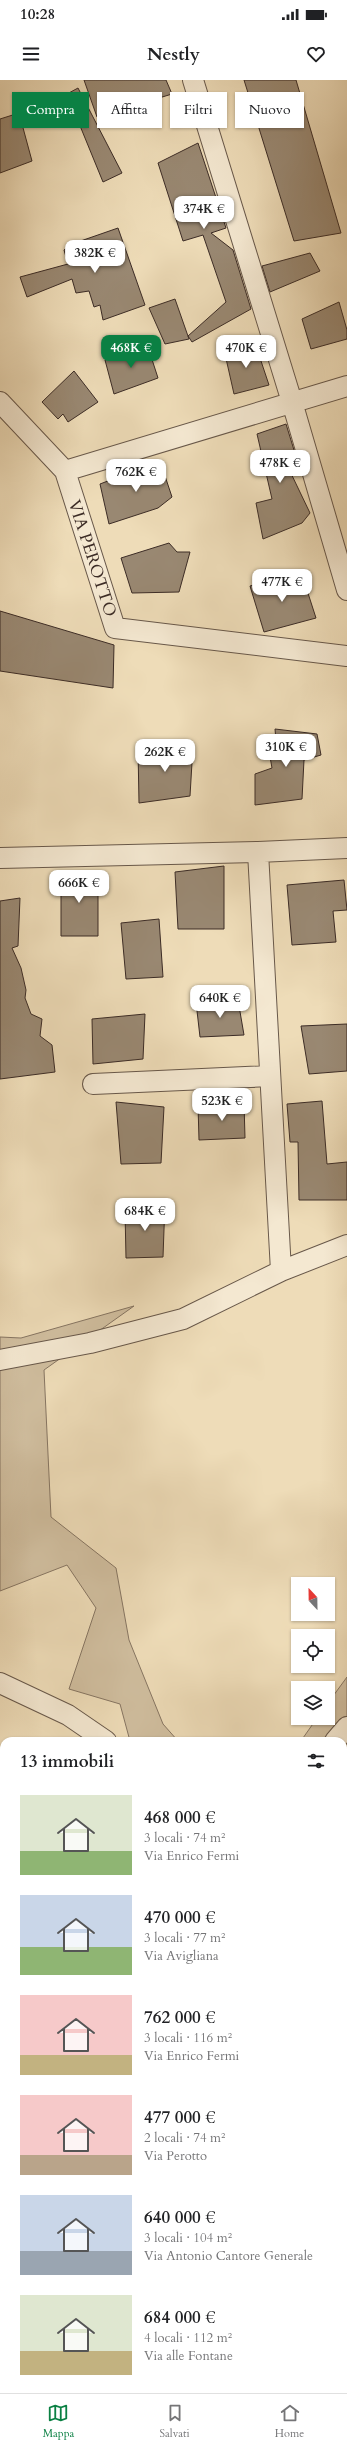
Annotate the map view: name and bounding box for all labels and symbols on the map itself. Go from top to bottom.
pin: 374K € [171,196,237,230]
pin: 382K € [62,240,128,274]
pin: 468K € [98,335,164,369]
pin: 470K € [213,335,279,369]
pin: 478K € [247,450,313,484]
pin: 762K € [103,459,169,493]
street label: VIA PEROTTO [63,497,122,620]
pin: 477K € [249,569,315,603]
pin: 310K € [253,734,319,768]
pin: 262K € [132,739,198,773]
pin: 666K € [46,870,112,904]
pin: 640K € [187,985,253,1019]
pin: 523K € [189,1088,255,1122]
pin: 684K € [112,1198,178,1232]
north arrow [291,1577,335,1621]

